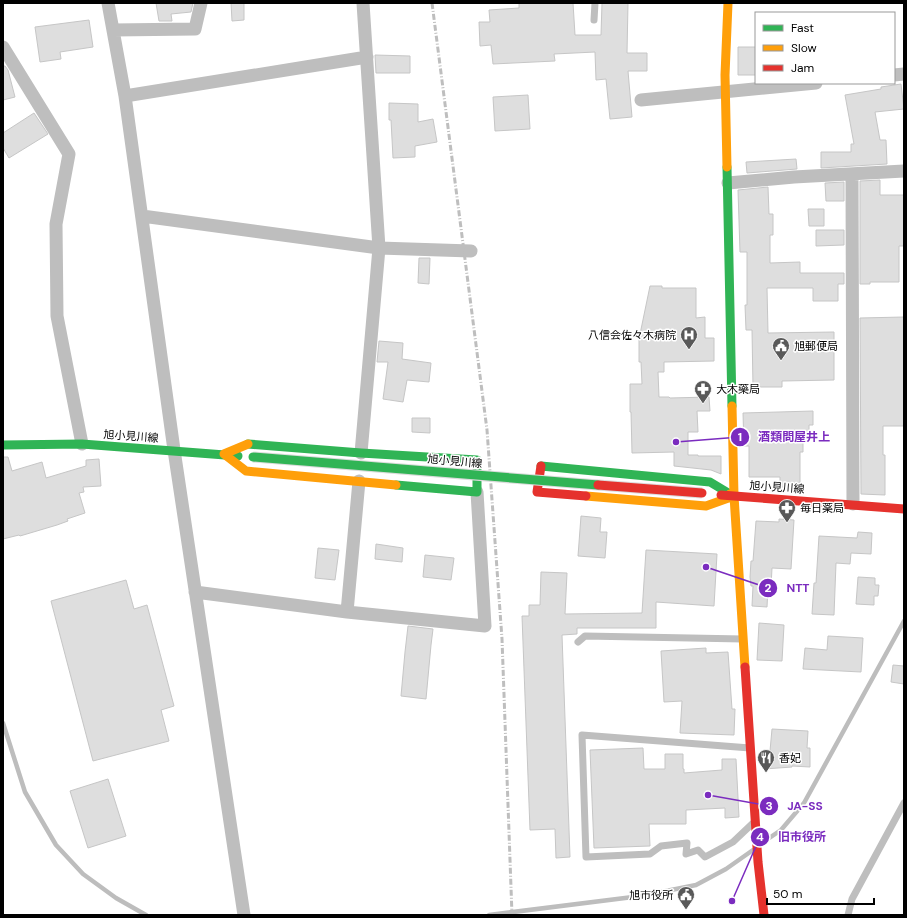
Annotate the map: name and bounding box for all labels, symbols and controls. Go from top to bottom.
legend [755,12,895,84]
text: Fast [791,20,814,36]
text: Slow [791,40,817,56]
text: Jam [791,60,814,76]
hospital icon: 八信会佐々木病院 [679,325,699,350]
place label: 八信会佐々木病院 [588,328,676,342]
public building icon: 旭郵便局 [771,336,791,361]
place label: 旭郵便局 [794,339,838,353]
pharmacy icon: 大木藥局 [693,379,713,404]
place label: 大木藥局 [716,382,760,396]
callout: 酒類問屋井上 [730,425,838,449]
street label: 旭小見川線 [103,427,159,445]
text: 1 [738,429,742,445]
text: 酒類問屋井上 [758,429,830,445]
street label: 旭小見川線 [427,452,483,470]
street label: 旭小見川線 [749,478,805,496]
pharmacy icon: 毎日薬局 [777,498,797,523]
place label: 毎日薬局 [800,501,844,515]
callout: NTT [758,576,817,600]
text: 2 [765,580,772,596]
text: NTT [786,580,810,596]
restaurant icon: 香妃 [756,748,776,773]
place label: 香妃 [779,751,801,765]
callout: JA-SS [759,794,830,818]
text: 3 [765,798,773,814]
text: JA-SS [787,798,823,814]
callout: 旧市役所 [750,825,834,849]
text: 4 [756,829,764,845]
text: 旧市役所 [778,829,826,845]
scale bar [767,880,874,906]
public building icon: 旭市役所 [676,885,696,910]
text: 50 m [773,886,802,902]
place label: 旭市役所 [629,888,674,902]

